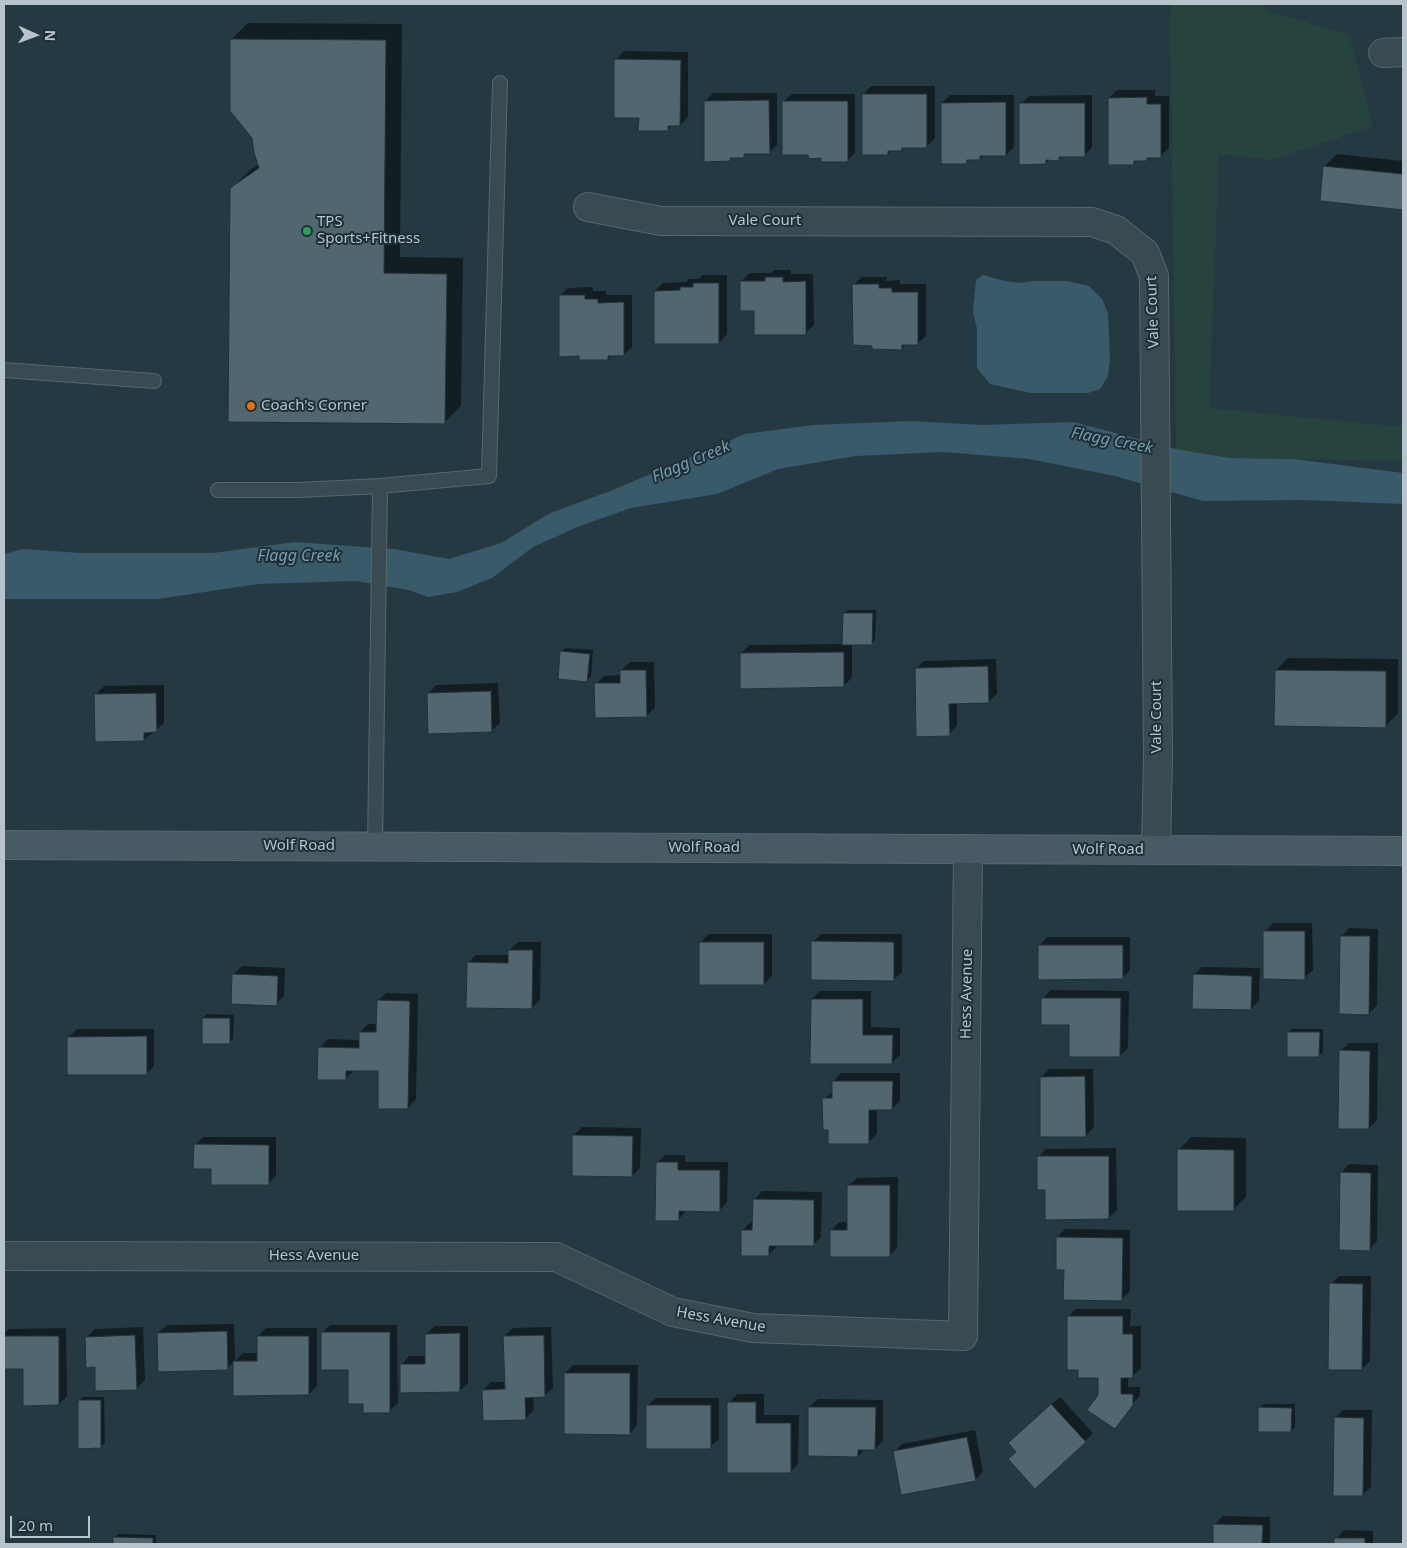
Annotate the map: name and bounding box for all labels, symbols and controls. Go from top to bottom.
north arrow [10,10,60,60]
text: N [41,30,60,42]
street label: Vale Court [729,212,801,230]
place label: TPS Sports+Fitness [317,213,420,248]
marker: TPS Sports+Fitness [301,225,313,237]
street label: Vale Court [1143,275,1163,349]
place label: Coach's Corner [261,397,367,415]
marker: Coach's Corner [245,400,257,412]
water label: Flagg Creek [1069,424,1155,458]
water label: Flagg Creek [649,437,733,487]
water label: Flagg Creek [258,546,340,566]
street label: Vale Court [1148,681,1166,753]
street label: Wolf Road [263,837,335,855]
street label: Wolf Road [668,839,740,857]
street label: Wolf Road [1072,841,1144,859]
street label: Hess Avenue [957,949,977,1039]
street label: Hess Avenue [269,1247,359,1265]
street label: Hess Avenue [675,1303,767,1337]
scale bar [12,1506,92,1538]
text: 20 m [18,1515,53,1535]

